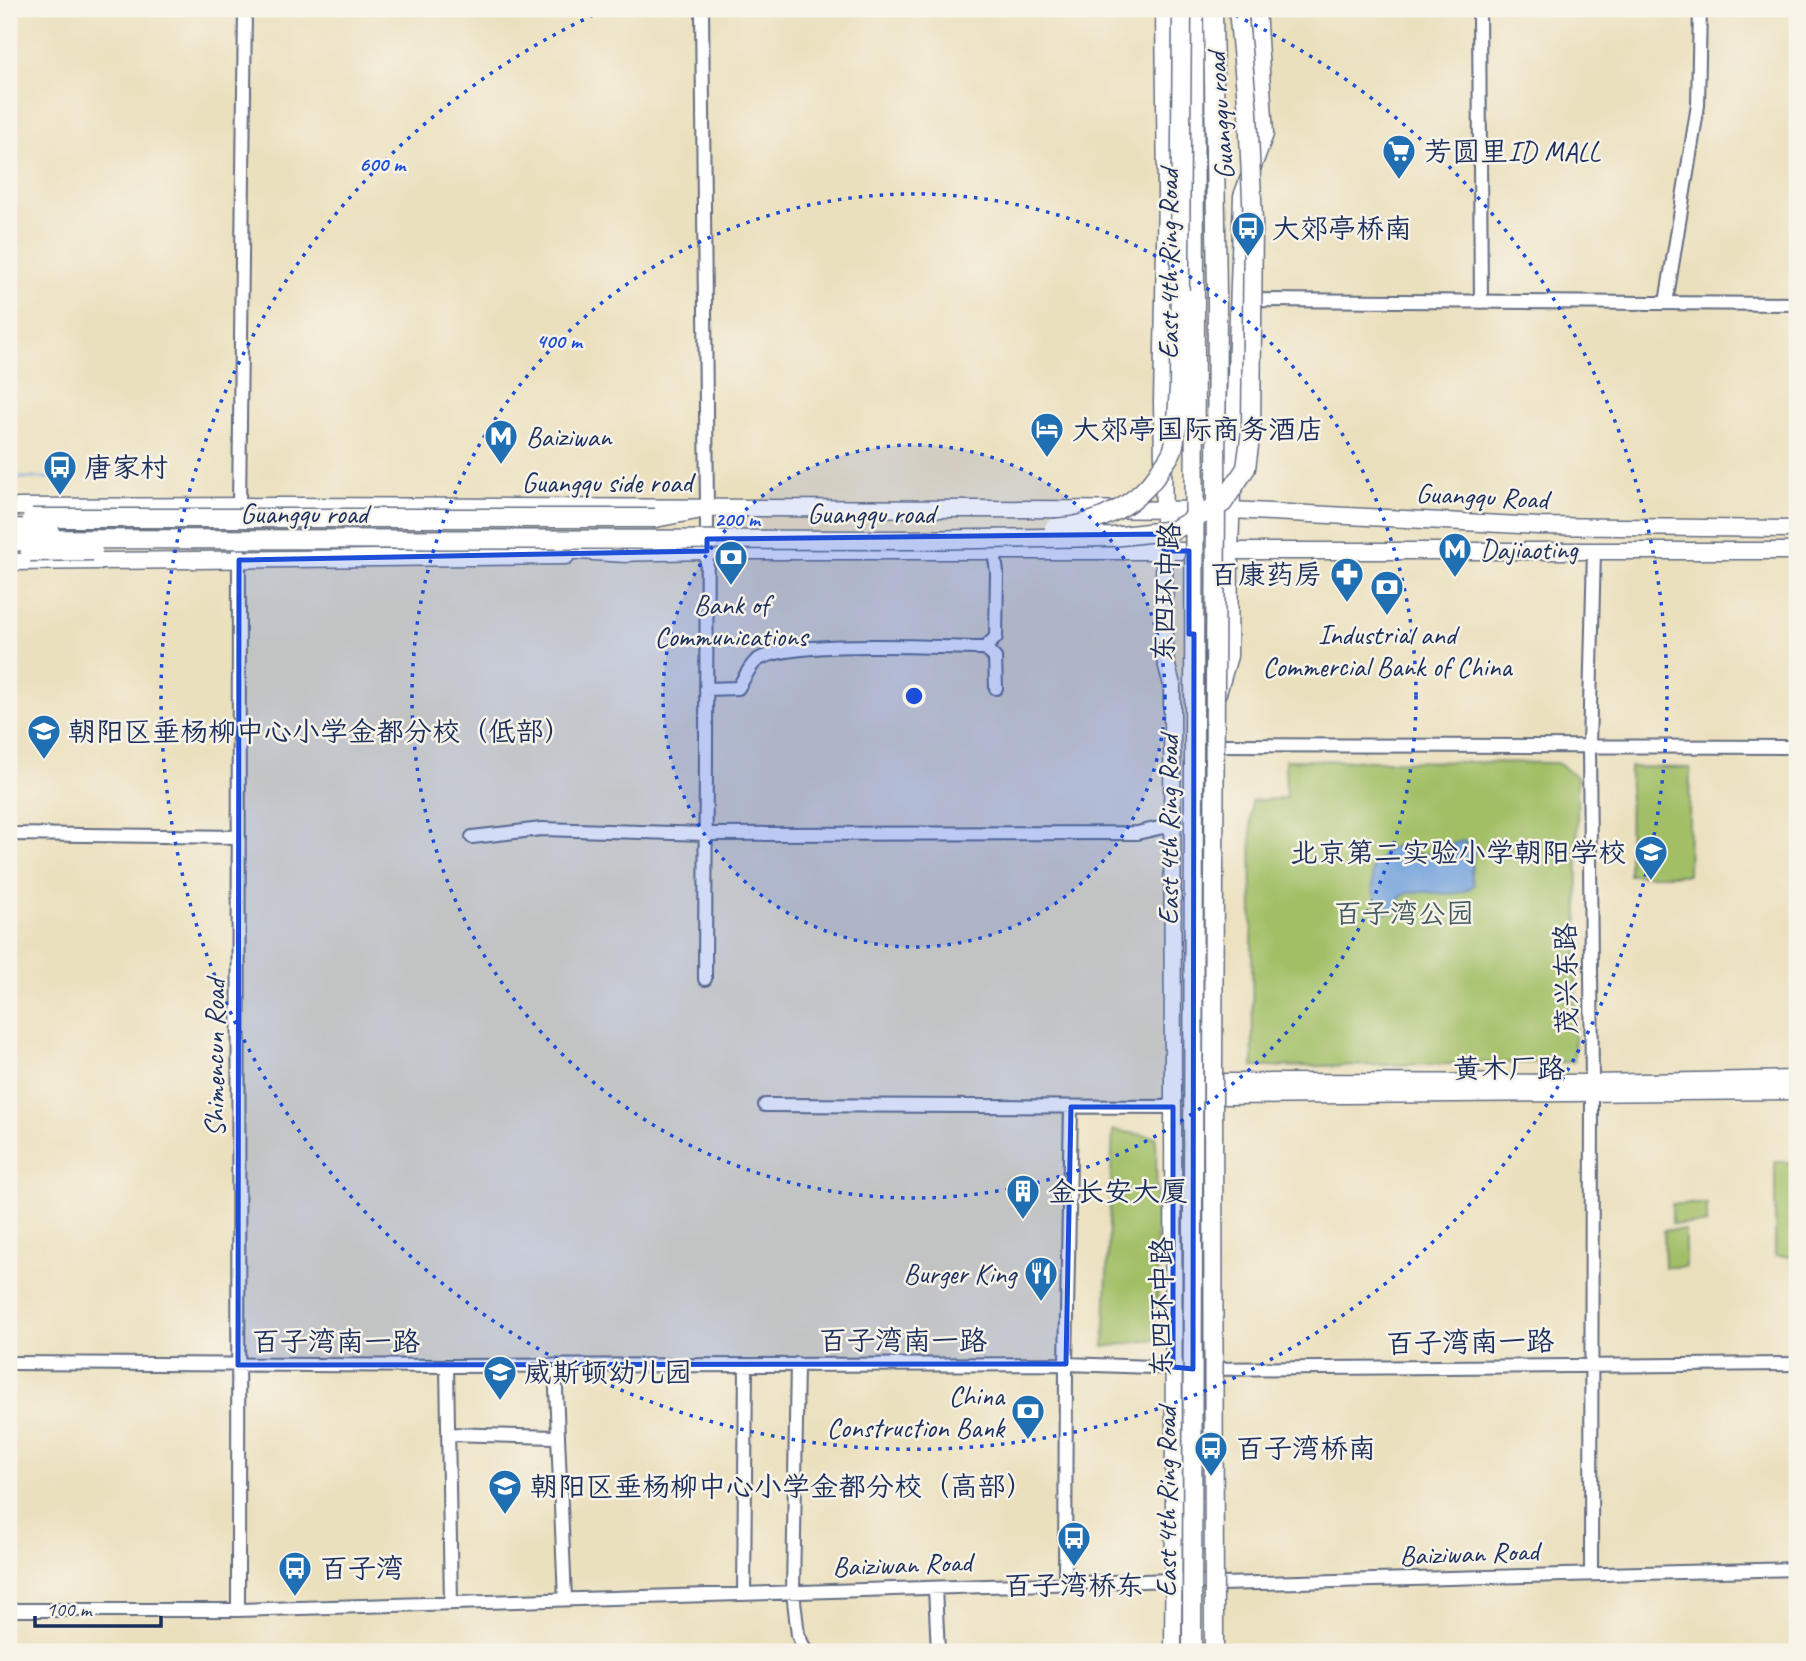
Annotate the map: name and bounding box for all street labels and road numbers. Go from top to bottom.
street label: Guangqu road [1198,47,1242,181]
street label: East 4th Ring Road [1151,165,1186,359]
street label: Guangqu side road [522,465,696,500]
street label: Guangqu Road [1415,475,1553,517]
street label: Guangqu road [240,496,372,531]
street label: Guangqu road [807,496,939,531]
street label: 东四环中路 [1145,521,1187,663]
street label: East 4th Ring Road [1151,731,1186,925]
street label: 茂兴东路 [1548,923,1584,1035]
street label: Shimencun Road [197,975,232,1137]
street label: 黄木厂路 [1453,1051,1565,1086]
street label: 东四环中路 [1144,1237,1179,1377]
street label: 百子湾南一路 [819,1323,987,1358]
street label: 百子湾南一路 [1386,1323,1554,1361]
street label: 百子湾南一路 [252,1324,420,1359]
street label: East 4th Ring Road [1149,1403,1184,1597]
street label: Baiziwan Road [1399,1533,1543,1573]
street label: Baiziwan Road [832,1544,976,1584]

